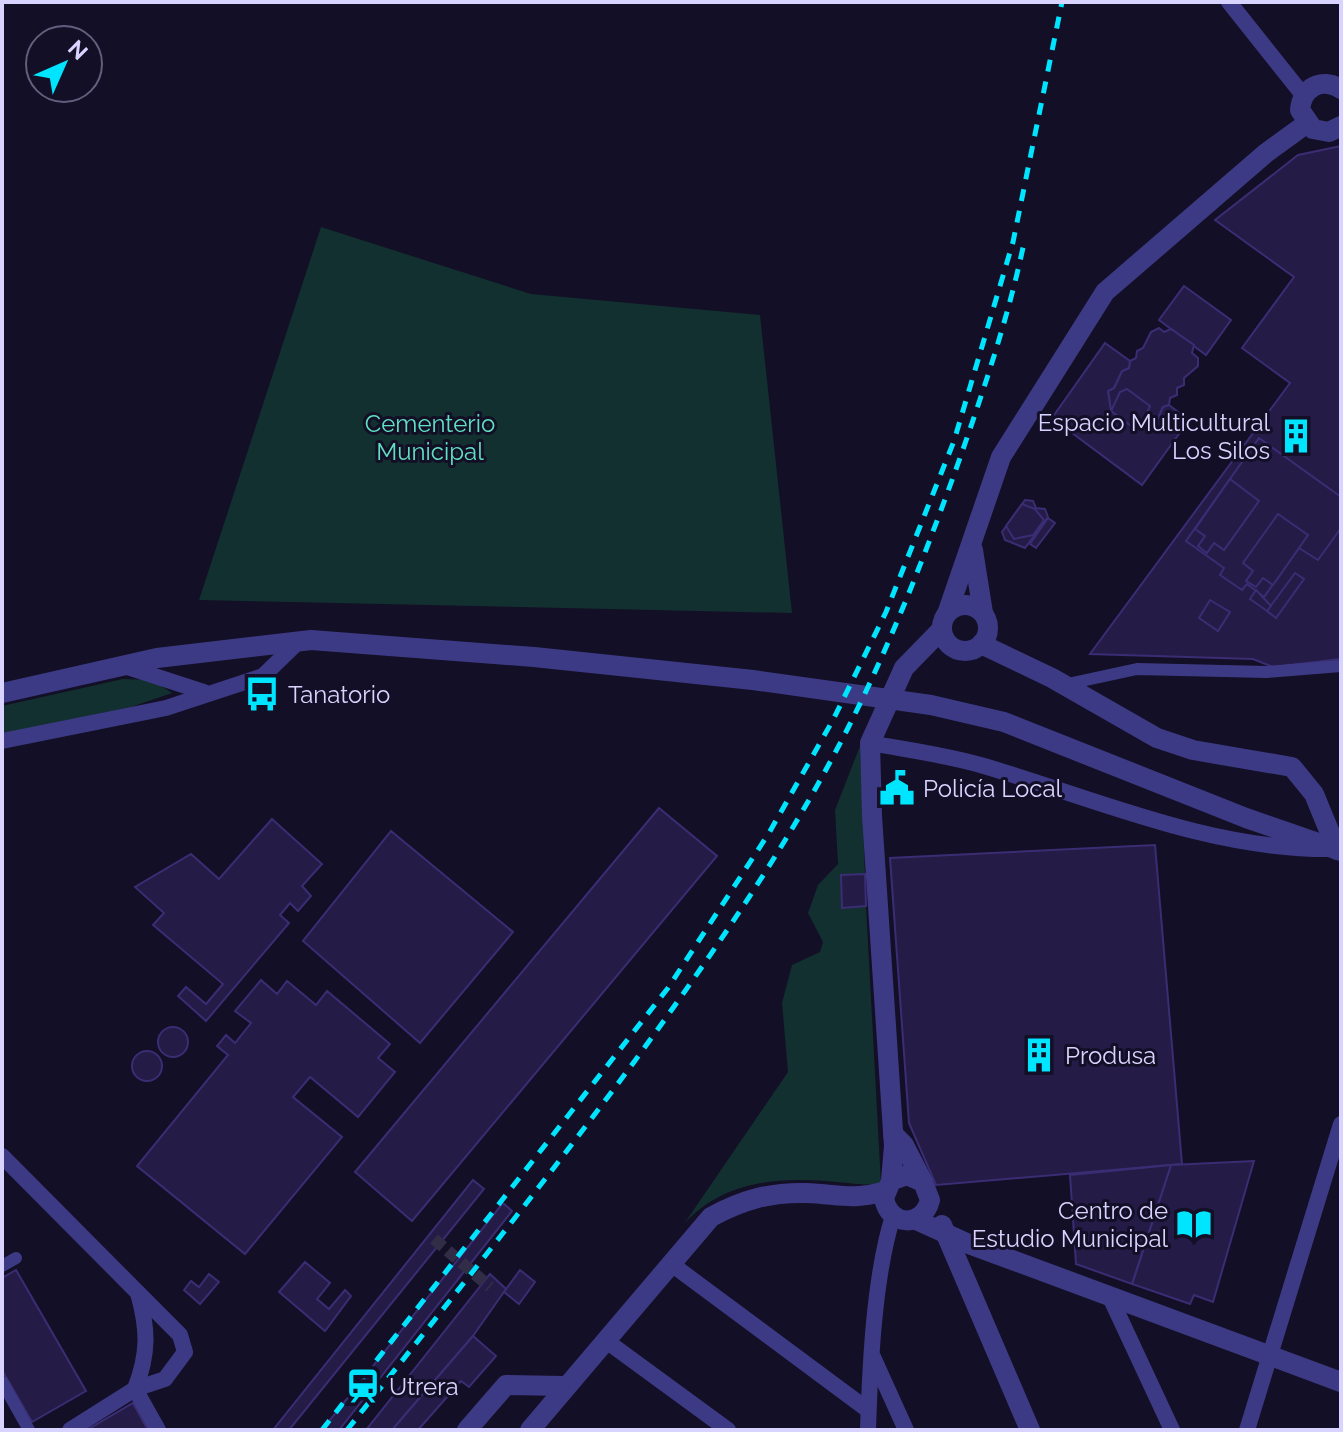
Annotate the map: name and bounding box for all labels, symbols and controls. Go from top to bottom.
north arrow [24,24,104,104]
text: N [63,35,93,65]
place label: Espacio Multicultural Los Silos [1038,408,1270,465]
park label: Cementerio Municipal [365,409,495,466]
building icon: Espacio Multicultural Los Silos [1277,417,1315,455]
bus stop icon: Tanatorio [243,675,281,713]
place label: Tanatorio [288,680,390,709]
public building icon: Policía Local [878,769,916,807]
place label: Policía Local [923,774,1063,803]
building icon: Produsa [1020,1036,1058,1074]
place label: Produsa [1065,1041,1156,1070]
place label: Centro de Estudio Municipal [972,1196,1168,1253]
library icon: Centro de Estudio Municipal [1175,1205,1213,1243]
station icon: Utrera [344,1367,382,1405]
place label: Utrera [389,1372,459,1401]

